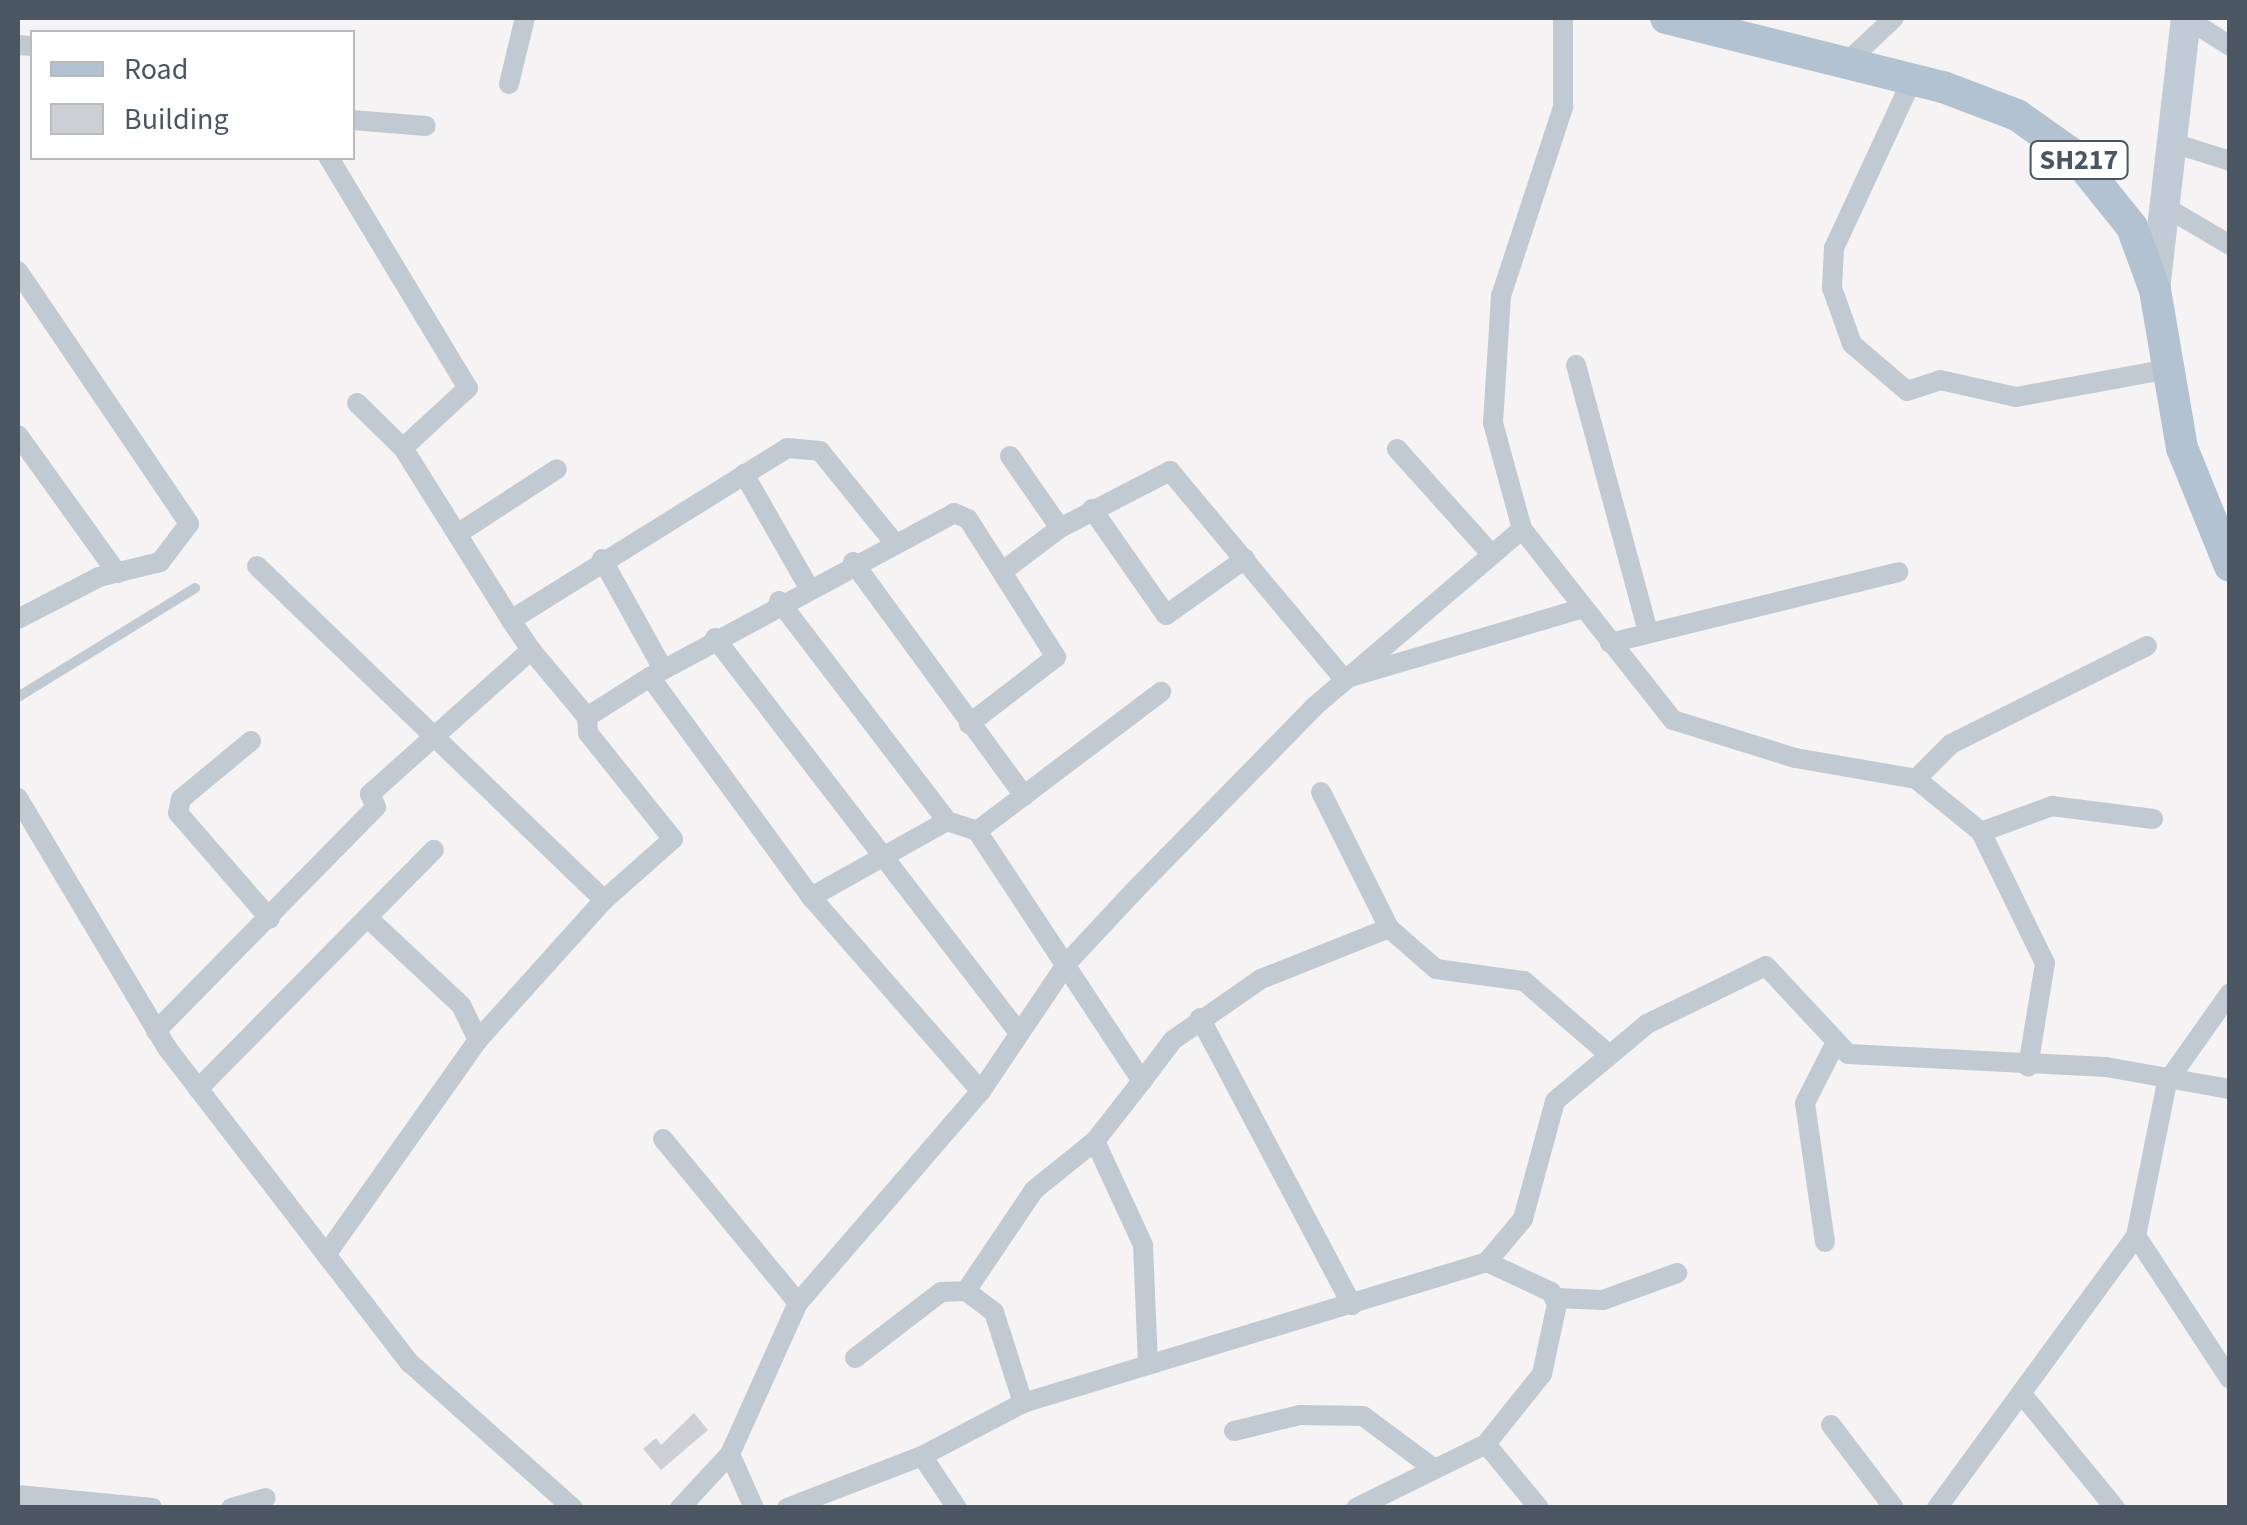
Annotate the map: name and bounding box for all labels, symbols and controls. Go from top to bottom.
legend [30,30,355,160]
text: Road [124,48,188,91]
text: Building [124,98,229,141]
road number: SH217 [2029,137,2129,183]

